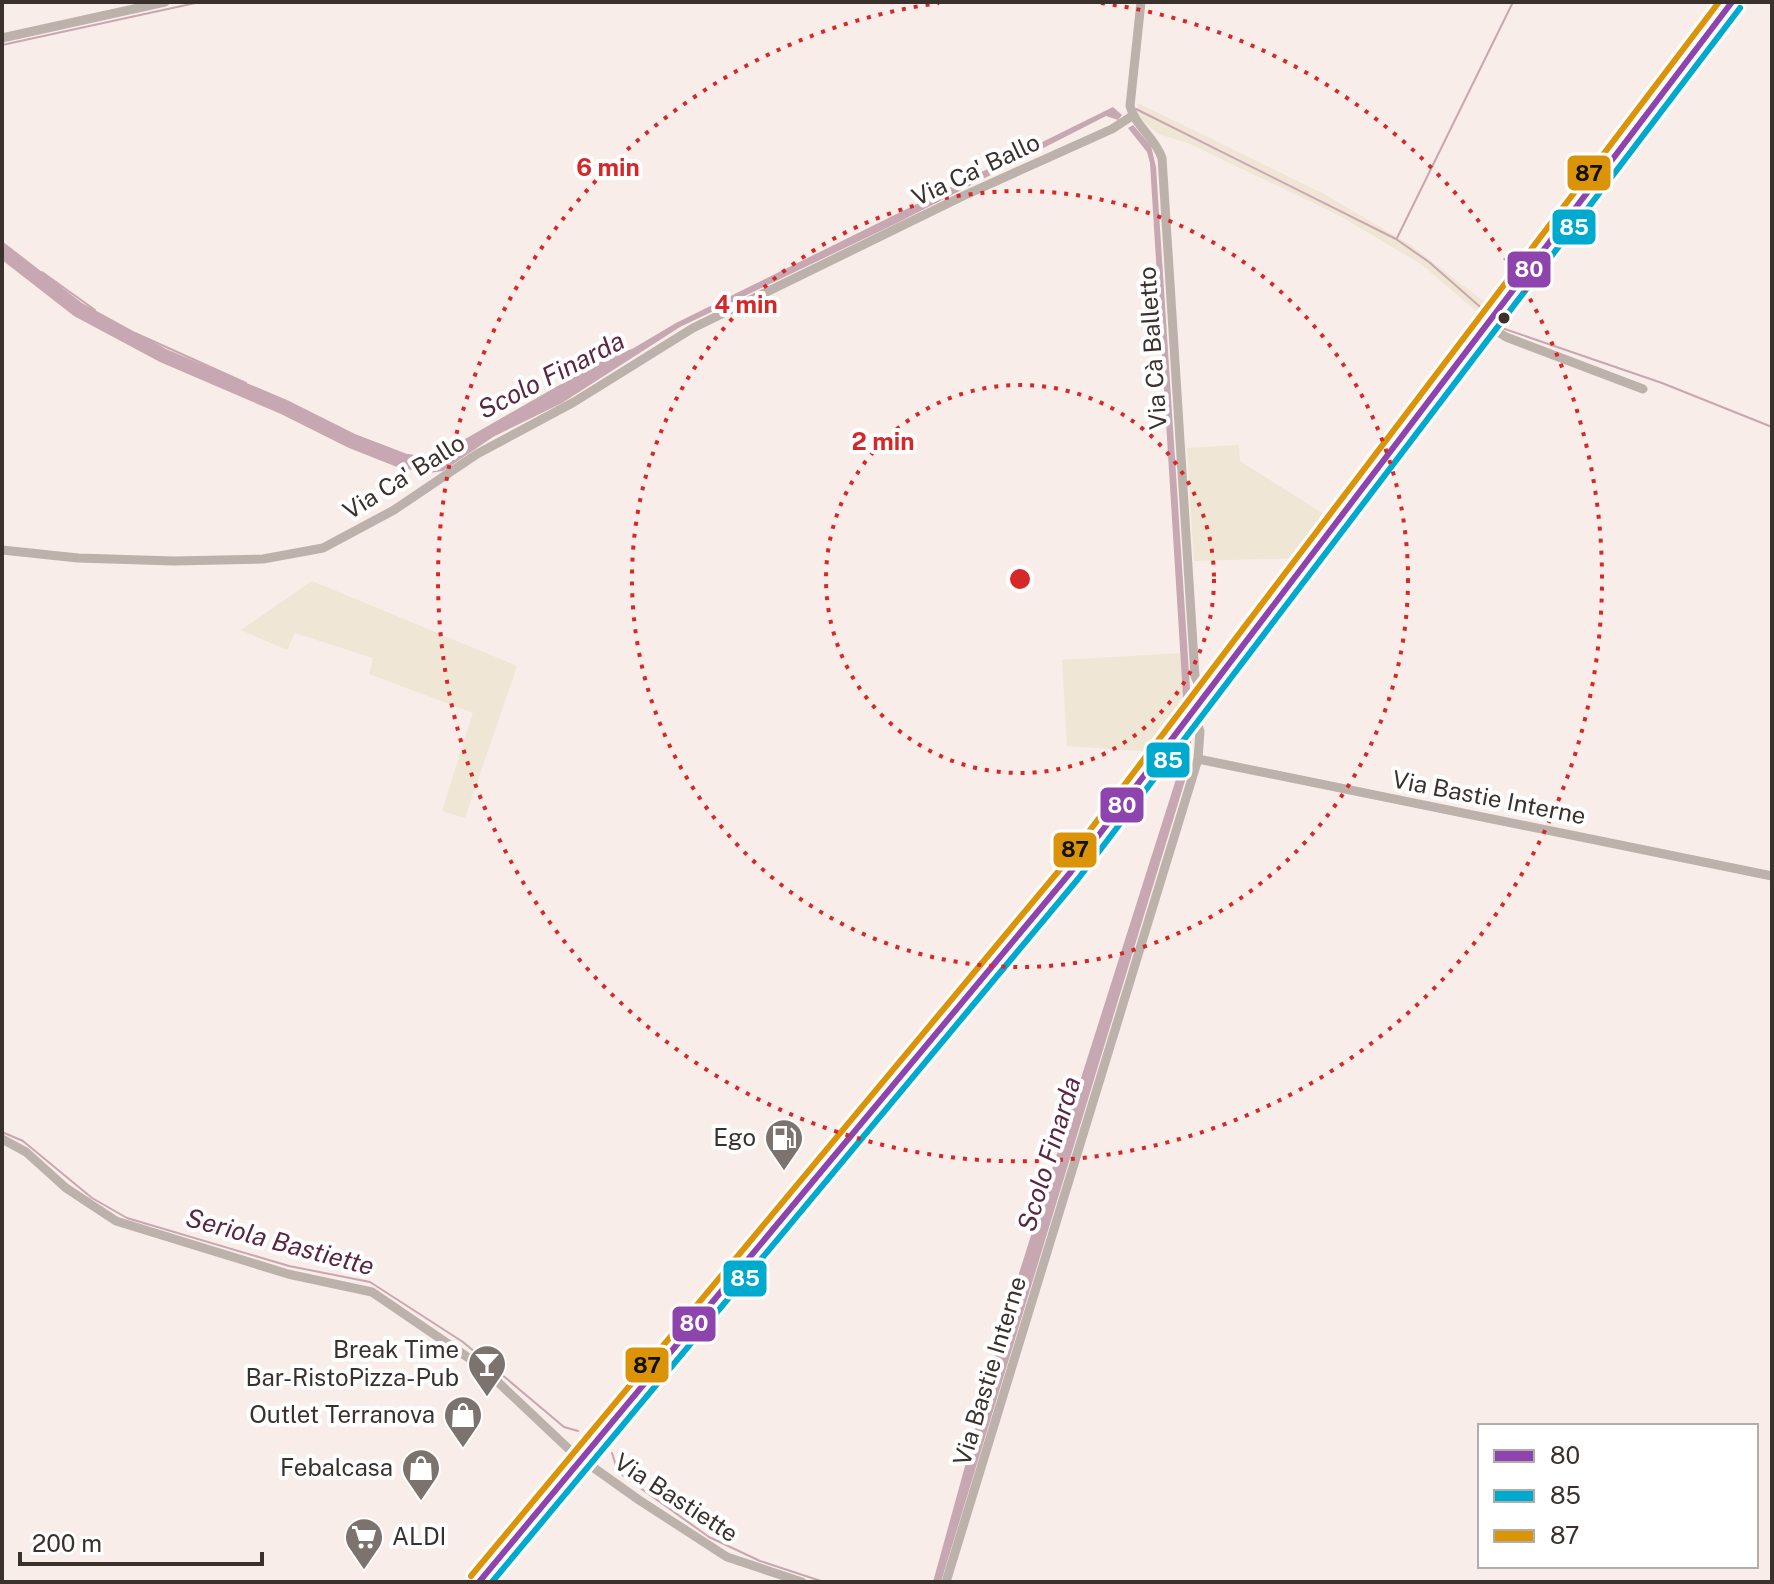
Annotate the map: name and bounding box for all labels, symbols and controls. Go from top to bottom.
street label: Via Ca' Ballo [907,127,1044,211]
text: 6 min [576,153,640,181]
line badge: 87 [1566,154,1612,192]
text: 87 [1575,160,1603,186]
line badge: 85 [1551,208,1597,246]
text: 85 [1559,214,1589,240]
line badge: 80 [1506,250,1552,289]
text: 80 [1515,256,1543,282]
street label: Via Cà Balletto [1132,266,1172,431]
text: 4 min [714,290,778,318]
unlabelled marker [1496,310,1512,326]
water label: Scolo Finarda [472,324,629,425]
text: 2 min [852,427,914,455]
street label: Via Ca' Ballo [338,428,469,525]
centre of rings [1006,565,1034,593]
line badge: 85 [1145,741,1191,779]
text: 85 [1153,747,1183,773]
street label: Via Bastie Interne [1390,765,1588,829]
line badge: 80 [1099,786,1145,824]
text: 80 [1108,792,1136,818]
line badge: 87 [1052,831,1098,869]
text: 87 [1061,836,1089,862]
water label: Scolo Finarda [1010,1073,1087,1235]
fuel station icon: Ego [763,1117,805,1172]
place label: Ego [713,1123,756,1151]
water label: Seriola Bastiette [183,1201,378,1282]
line badge: 85 [722,1259,768,1298]
text: 85 [730,1265,760,1291]
street label: Via Bastie Interne [947,1273,1031,1469]
line badge: 80 [671,1305,717,1343]
text: 80 [680,1310,708,1336]
place label: Break Time Bar-RistoPizza-Pub [245,1335,459,1391]
bar icon: Break Time Bar-RistoPizza-Pub [466,1343,508,1398]
line badge: 87 [624,1346,670,1384]
text: 87 [633,1352,661,1378]
shop icon: Outlet Terranova [442,1394,484,1449]
place label: Outlet Terranova [249,1400,435,1428]
legend [1478,1424,1758,1568]
text: 80 [1550,1441,1580,1469]
shop icon: Febalcasa [400,1447,442,1502]
street label: Via Bastiette [610,1447,743,1547]
place label: Febalcasa [280,1453,393,1481]
text: 85 [1550,1481,1581,1509]
scale bar [20,1516,262,1566]
supermarket icon: ALDI [343,1516,385,1571]
text: 87 [1550,1521,1580,1549]
place label: ALDI [392,1522,446,1550]
text: 200 m [32,1529,102,1557]

